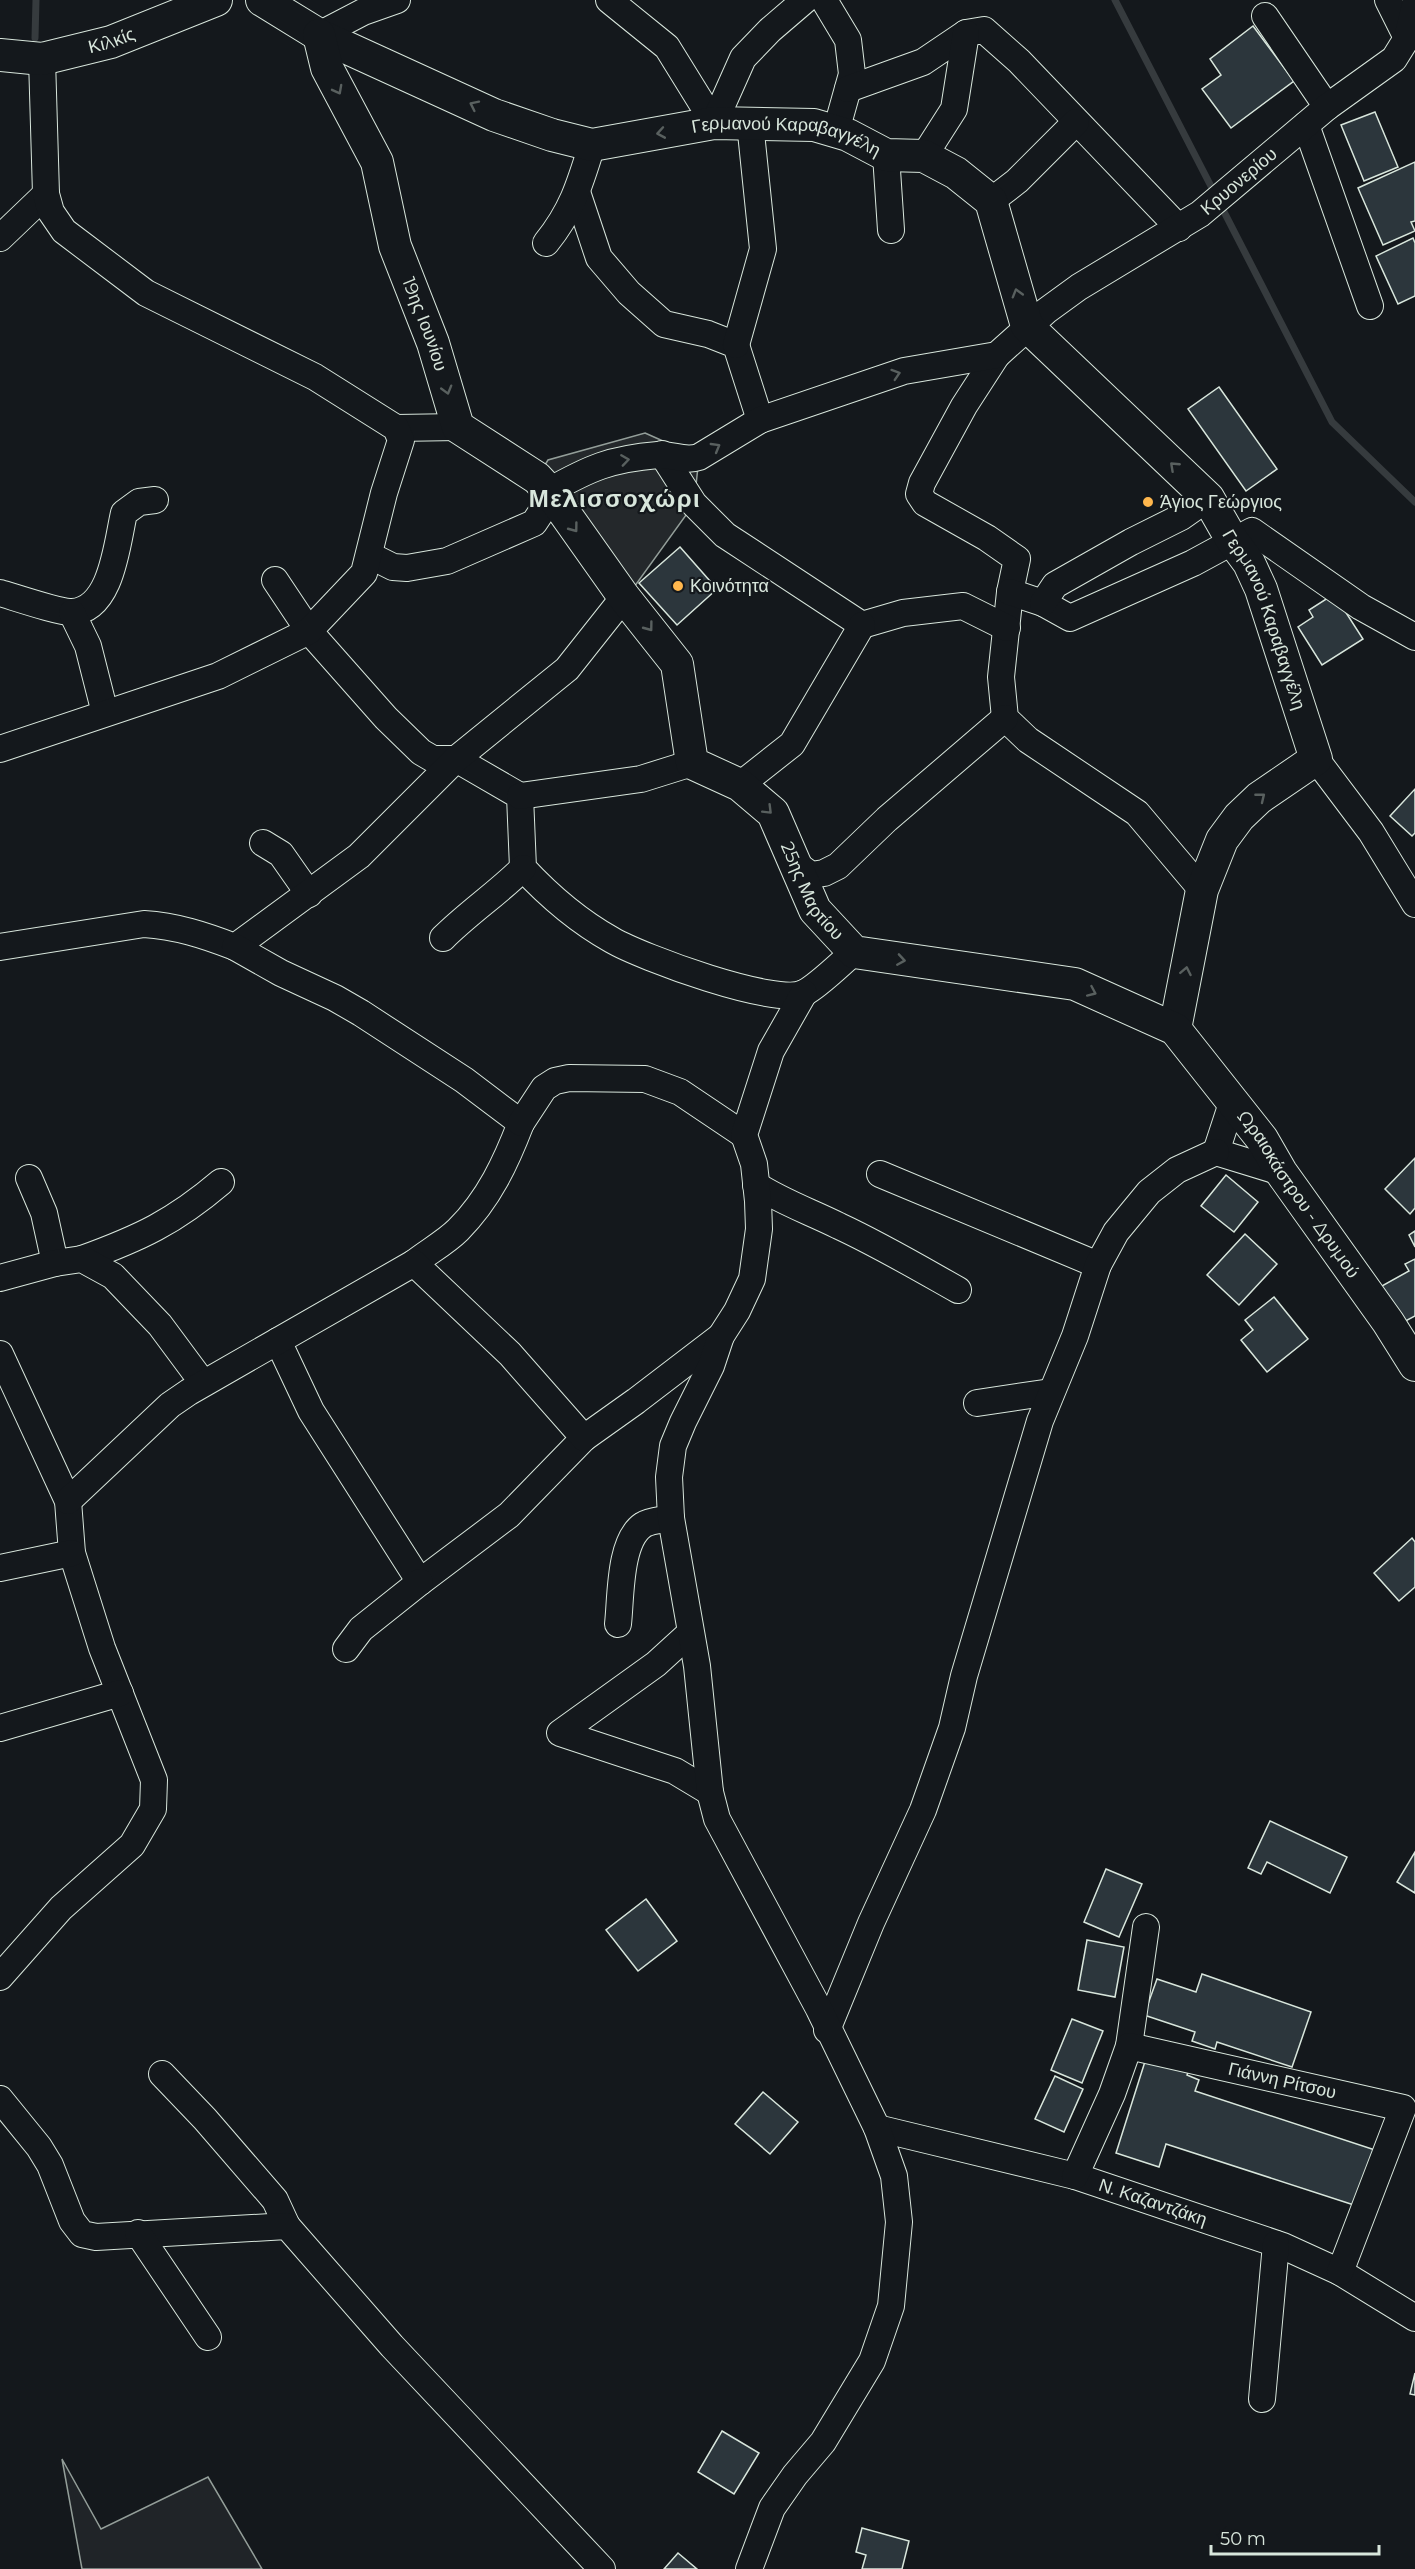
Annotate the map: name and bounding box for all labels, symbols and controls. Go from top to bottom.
street label: Κιλκίς [86,23,138,58]
one-way arrow [331,84,342,94]
one-way arrow [469,101,480,113]
street label: Γερμανού Καραβαγγέλη [690,112,885,161]
one-way arrow [656,126,666,139]
street label: Κρυονερίου [1196,143,1281,220]
street label: 19ης Ιουνίου [397,274,452,374]
one-way arrow [1012,289,1025,299]
one-way arrow [890,369,901,381]
one-way arrow [440,384,452,395]
one-way arrow [710,443,720,455]
one-way arrow [620,454,629,466]
one-way arrow [1170,462,1180,473]
district label: Μελισσοχώρι [529,484,701,513]
place label: Άγιος Γεώργιος [1160,491,1282,513]
marker: Άγιος Γεώργιος [1141,495,1155,509]
one-way arrow [567,521,578,532]
street label: Γερμανού Καραβαγγέλη [1217,526,1310,712]
place label: Κοινότητα [690,575,769,597]
marker: Κοινότητα [671,579,685,593]
one-way arrow [641,621,652,632]
one-way arrow [1254,794,1265,805]
one-way arrow [761,803,772,814]
street label: 25ης Μαρτίου [776,838,848,945]
one-way arrow [896,953,905,965]
one-way arrow [1179,967,1192,977]
one-way arrow [1086,985,1097,997]
street label: Ωραιοκάστρου - Δρυμού [1233,1106,1364,1282]
street label: Γιάννη Ρίτσου [1226,2058,1338,2104]
street label: Ν. Καζαντζάκη [1096,2174,1210,2231]
scale bar [1211,2518,1379,2556]
text: 50 m [1220,2528,1266,2550]

